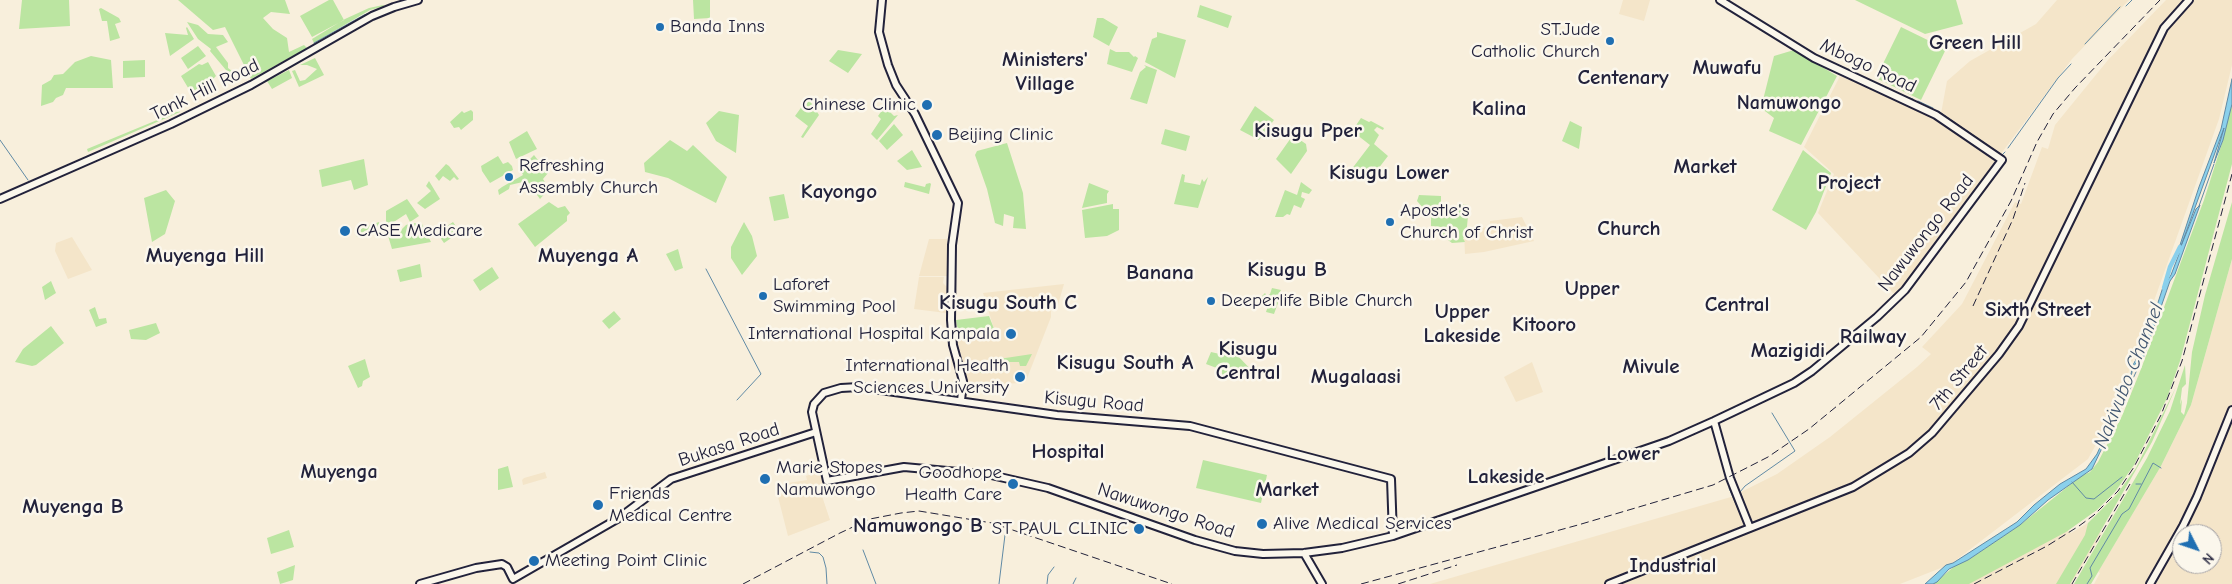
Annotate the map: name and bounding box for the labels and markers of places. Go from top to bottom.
place label: Banda Inns [670,16,765,38]
place label: ST.Jude Catholic Church [1471,19,1600,63]
marker: Banda Inns [654,21,666,33]
marker: ST.Jude Catholic Church [1604,35,1616,47]
place label: Chinese Clinic [802,94,916,116]
marker: Chinese Clinic [920,98,934,112]
place label: Beijing Clinic [948,124,1053,146]
marker: Beijing Clinic [930,128,944,142]
place label: Refreshing Assembly Church [519,155,658,199]
marker: Refreshing Assembly Church [503,171,515,183]
place label: Apostle's Church of Christ [1400,200,1533,244]
marker: Apostle's Church of Christ [1384,216,1396,228]
place label: CASE Medicare [356,220,482,242]
marker: CASE Medicare [338,224,352,238]
place label: Laforet Swimming Pool [773,274,896,318]
marker: Laforet Swimming Pool [757,290,769,302]
place label: Deeperlife Bible Church [1221,290,1413,312]
marker: Deeperlife Bible Church [1205,295,1217,307]
place label: International Hospital Kampala [748,323,1000,345]
marker: International Hospital Kampala [1004,327,1018,341]
place label: International Health Sciences University [845,355,1009,399]
marker: International Health Sciences University [1013,370,1027,384]
place label: Marie Stopes Namuwongo [776,457,882,501]
place label: Goodhope Health Care [905,462,1002,506]
marker: Marie Stopes Namuwongo [758,472,772,486]
marker: Goodhope Health Care [1006,477,1020,491]
place label: Friends Medical Centre [609,483,732,527]
marker: Friends Medical Centre [591,498,605,512]
place label: Alive Medical Services [1273,513,1452,535]
marker: Alive Medical Services [1255,517,1269,531]
place label: ST PAUL CLINIC [992,518,1128,540]
marker: ST PAUL CLINIC [1132,522,1146,536]
place label: Meeting Point Clinic [545,550,707,572]
marker: Meeting Point Clinic [527,554,541,568]

